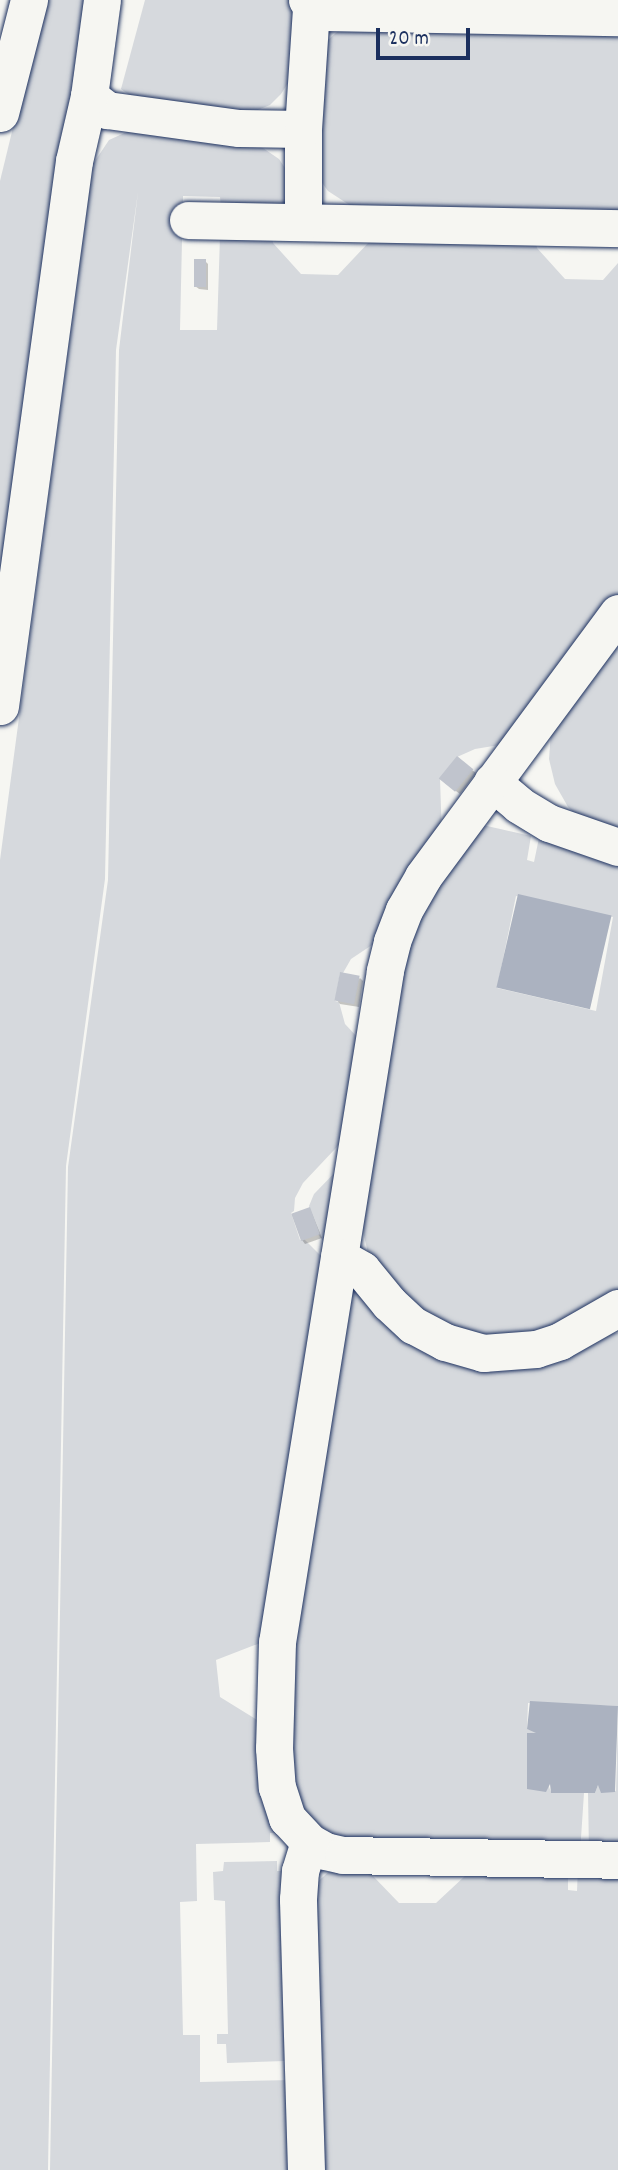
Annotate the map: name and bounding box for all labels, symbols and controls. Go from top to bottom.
scale bar [380,14,475,58]
text: 20 m [389,25,429,55]

